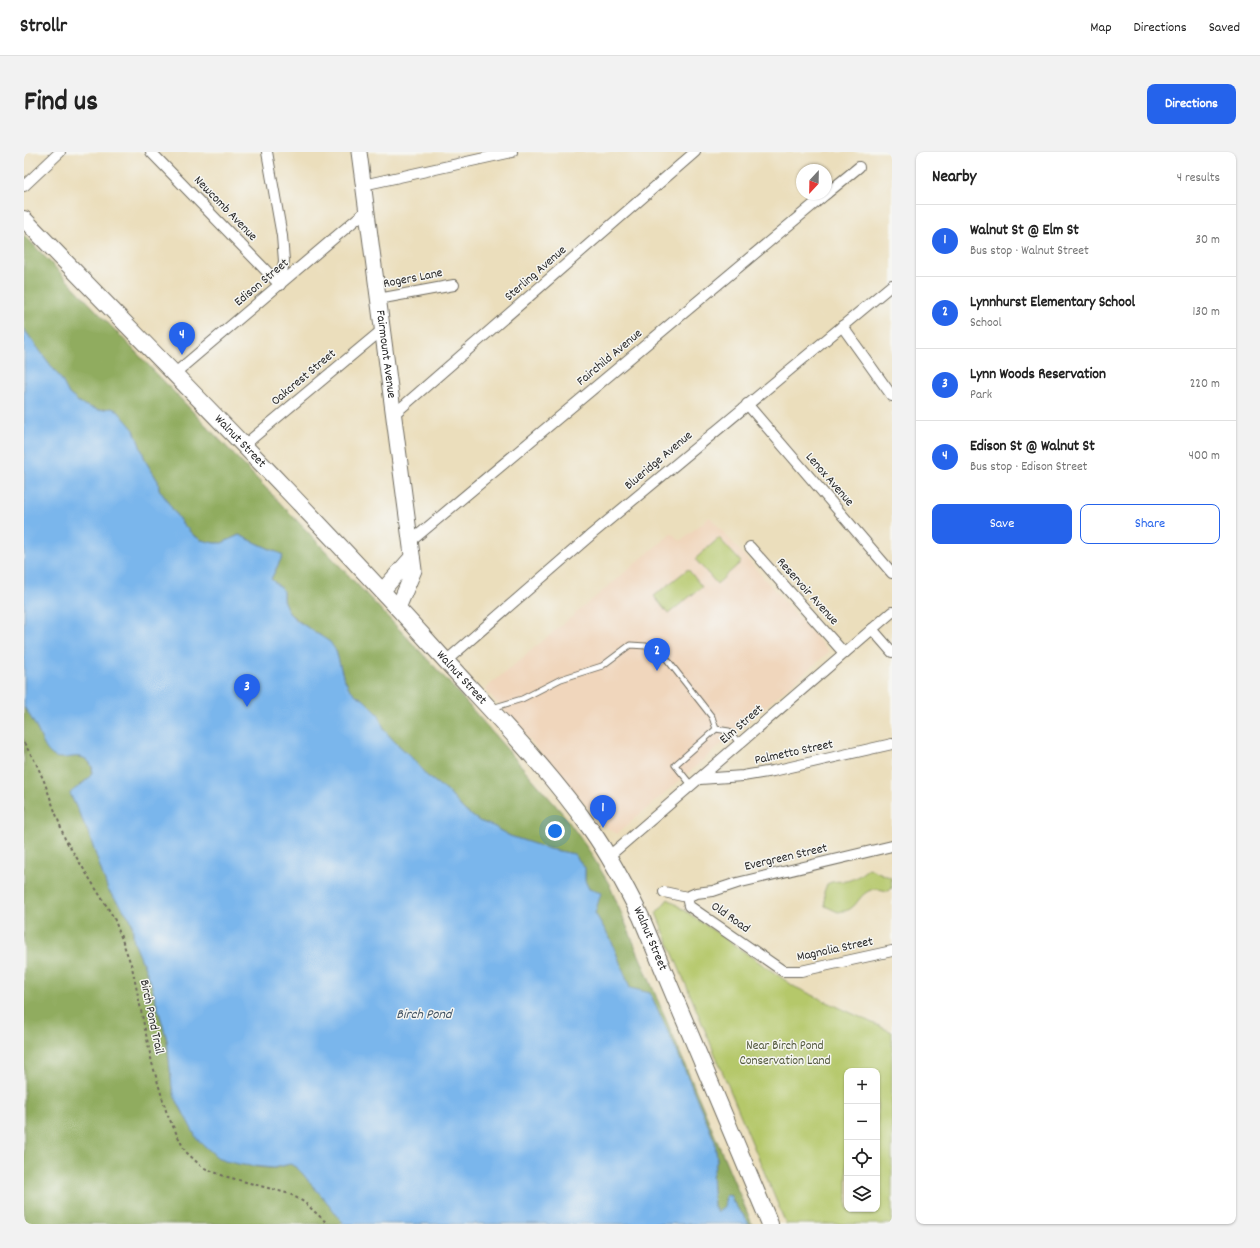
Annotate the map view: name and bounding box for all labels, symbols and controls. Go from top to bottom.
text: Strollr [20,14,67,41]
text: Map [1090,18,1112,38]
text: Directions [1134,18,1187,38]
text: Saved [1209,18,1240,38]
text: Find us [24,84,98,124]
button: Directions [1147,84,1236,124]
north arrow [796,164,832,200]
text: Nearby [932,166,976,190]
text: 4 results [1177,169,1220,188]
street label: Newcomb Avenue [189,172,261,246]
text: Walnut St @ Elm St [970,220,1079,242]
text: 1 [944,231,946,250]
text: 30 m [1195,231,1220,250]
street label: Sterling Avenue [501,241,571,306]
text: Bus stop · Walnut Street [970,242,1089,261]
street label: Edison Street [231,254,294,312]
street label: Rogers Lane [382,264,445,294]
text: Lynnhurst Elementary School [970,292,1135,314]
text: 2 [942,303,948,322]
text: 130 m [1192,303,1220,322]
street label: Fairmount Avenue [370,309,401,400]
text: School [970,314,1002,333]
pin: 4 [169,322,195,355]
street label: Fairchild Avenue [573,325,647,391]
street label: Oakcrest Street [267,345,341,411]
text: Lynn Woods Reservation [970,364,1106,386]
text: 3 [942,375,948,394]
text: 220 m [1190,375,1220,394]
text: Park [970,386,992,405]
street label: Walnut Street [210,410,270,473]
street label: Blueridge Avenue [621,427,697,495]
text: Edison St @ Walnut St [970,436,1095,458]
text: 4 [942,447,948,466]
text: 400 m [1189,447,1220,466]
street label: Lenox Avenue [800,449,858,511]
text: Bus stop · Edison Street [970,458,1087,477]
button: Save [932,504,1072,544]
button: Share [1080,504,1220,544]
street label: Reservoir Avenue [771,554,843,630]
pin: 2 [644,638,670,671]
street label: Walnut Street [432,646,491,709]
pin: 3 [234,674,260,707]
street label: Elm Street [716,700,768,749]
street label: Palmetto Street [753,735,835,771]
pin: 1 [590,795,616,828]
your location [545,821,565,841]
street label: Evergreen Street [743,839,829,877]
street label: Old Road [707,898,753,938]
street label: Walnut Street [628,903,672,974]
street label: Magnolia Street [795,933,875,967]
street label: Birch Pond Trail [134,978,168,1056]
water label: Birch Pond [396,1005,454,1025]
park label: Near Birch Pond Conservation Land [739,1037,831,1071]
map controls [844,1068,880,1212]
button: + [844,1068,880,1104]
button: − [844,1104,880,1140]
button: locate [844,1140,880,1176]
button: layers [844,1176,880,1212]

